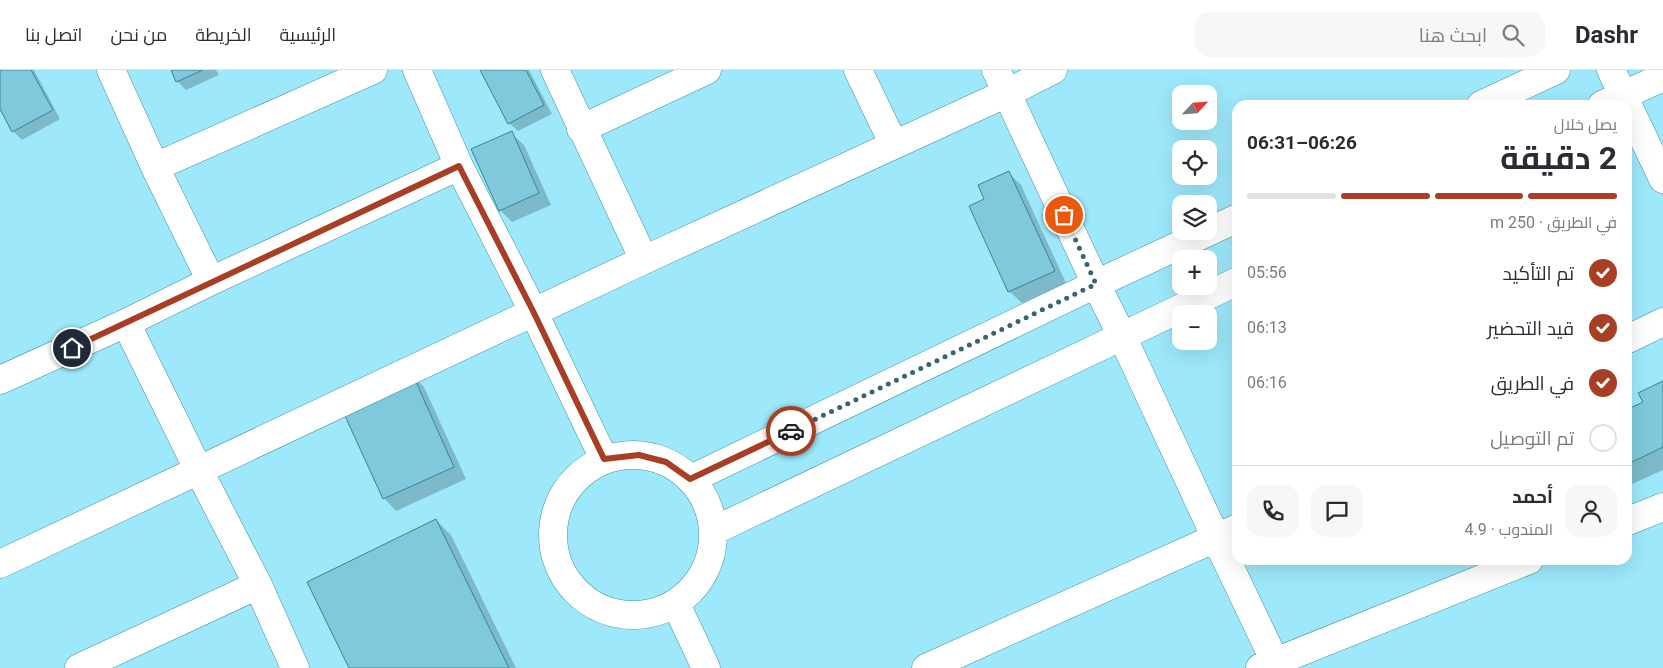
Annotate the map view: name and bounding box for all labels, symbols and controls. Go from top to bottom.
search box [1195,12,1545,57]
icon: search [1499,21,1527,49]
text: Dashr [1575,21,1638,49]
text: اتصل بنا [25,24,82,45]
text: من نحن [110,24,167,45]
text: الخريطة [195,24,252,45]
text: الرئيسية [280,24,336,45]
text: ابحث هنا [1419,24,1487,47]
north arrow [1172,85,1218,130]
map controls [1172,85,1217,350]
text: يصل خلال [1554,115,1617,134]
text: 06:26–06:31 [1247,131,1357,154]
text: 2 دقيقة [1500,139,1617,177]
button: locate [1172,140,1217,185]
pin [1043,194,1085,236]
button: layers [1172,195,1217,240]
icon: bag [1050,201,1078,229]
text: في الطريق · 250 m [1490,213,1617,232]
button: + [1172,250,1217,295]
icon: check [1589,259,1617,287]
text: تم التأكيد [1503,262,1574,285]
text: 05:56 [1247,263,1287,282]
button: − [1172,305,1217,350]
icon: check [1589,314,1617,342]
text: قيد التحضير [1487,317,1574,340]
text: 06:13 [1247,318,1287,337]
pin [51,327,93,369]
icon: home [58,334,86,362]
icon: check [1589,369,1617,397]
text: في الطريق [1491,372,1574,395]
text: 06:16 [1247,373,1287,392]
courier [766,406,816,456]
icon: car [777,417,805,445]
text: تم التوصيل [1490,427,1574,450]
button: phone [1247,485,1299,537]
button: chat [1311,485,1363,537]
text: أحمد [1512,485,1553,508]
button: person [1565,485,1617,537]
text: المندوب · 4.9 [1465,520,1553,539]

